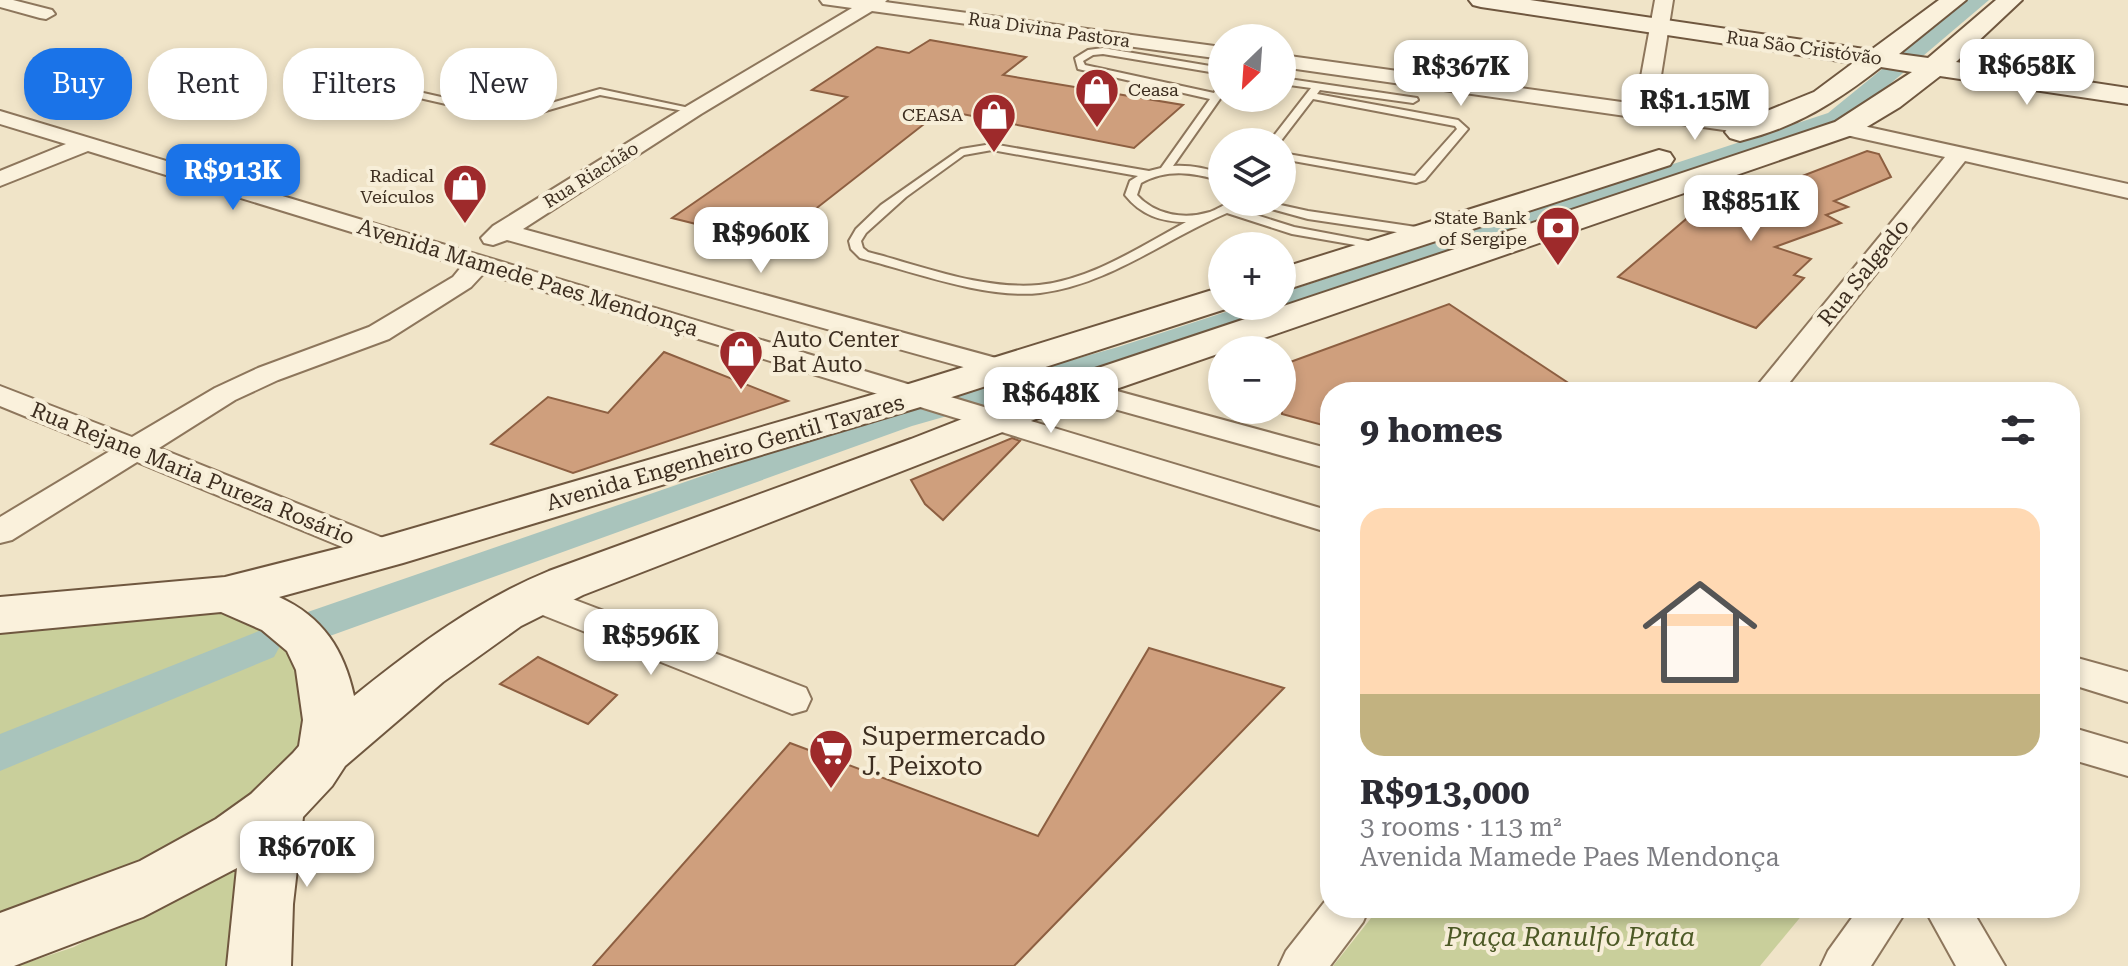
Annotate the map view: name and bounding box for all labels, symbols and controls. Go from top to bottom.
street label: Rua Divina Pastora [967,8,1132,51]
north arrow [1208,24,1296,112]
map controls [1208,24,1296,424]
street label: Rua São Cristóvão [1725,26,1883,69]
pin: R$658K [1962,39,2092,107]
pin: R$367K [1396,40,1526,108]
chip: Buy [24,48,132,120]
chip: Rent [148,48,267,120]
chip: Filters [283,48,424,120]
chip: New [440,48,557,120]
text: R$658K [1978,50,2076,80]
text: R$367K [1412,51,1510,81]
shop icon: Ceasa [1073,66,1121,129]
pin: R$1.15M [1621,74,1769,142]
place label: Ceasa [1128,79,1179,100]
text: R$1.15M [1640,85,1750,115]
shop icon: CEASA [970,91,1018,154]
place label: CEASA [902,104,963,125]
button: layers [1208,128,1296,216]
street label: Rua Riachão [539,137,642,212]
pin: R$913K [168,144,298,212]
text: R$913K [184,155,282,185]
shop icon: Radical Veículos [441,162,489,225]
place label: Radical Veículos [360,165,434,207]
pin: R$851K [1686,175,1816,243]
text: R$851K [1702,186,1800,216]
bank icon: State Bank of Sergipe [1534,204,1582,267]
pin: R$960K [696,207,826,275]
place label: State Bank of Sergipe [1434,207,1527,249]
street label: Avenida Mamede Paes Mendonça [354,214,701,341]
street label: Rua Salgado [1813,214,1914,331]
text: R$960K [712,218,810,248]
button: + [1208,232,1296,320]
place label: Auto Center Bat Auto [772,327,899,377]
shop icon: Auto Center Bat Auto [717,328,765,391]
button: − [1208,336,1296,424]
pin: R$648K [986,367,1116,435]
text: R$648K [1002,378,1100,408]
street label: Avenida Engenheiro Gentil Tavares [543,389,907,516]
street label: Rua Rejane Maria Pureza Rosário [27,397,358,550]
icon: filters [1996,408,2040,452]
text: 9 homes [1360,410,1503,450]
icon: home [1628,560,1772,704]
pin: R$596K [586,609,716,677]
text: R$596K [602,620,700,650]
place label: Supermercado J. Peixoto [862,721,1046,781]
supermarket icon: Supermercado J. Peixoto [807,727,855,790]
text: R$913,000 [1360,772,1530,812]
text: 3 rooms · 113 m² [1360,812,1562,842]
pin: R$670K [242,821,372,889]
text: R$670K [258,832,356,862]
text: Avenida Mamede Paes Mendonça [1360,842,1780,872]
park label: Praça Ranulfo Prata [1444,922,1695,952]

